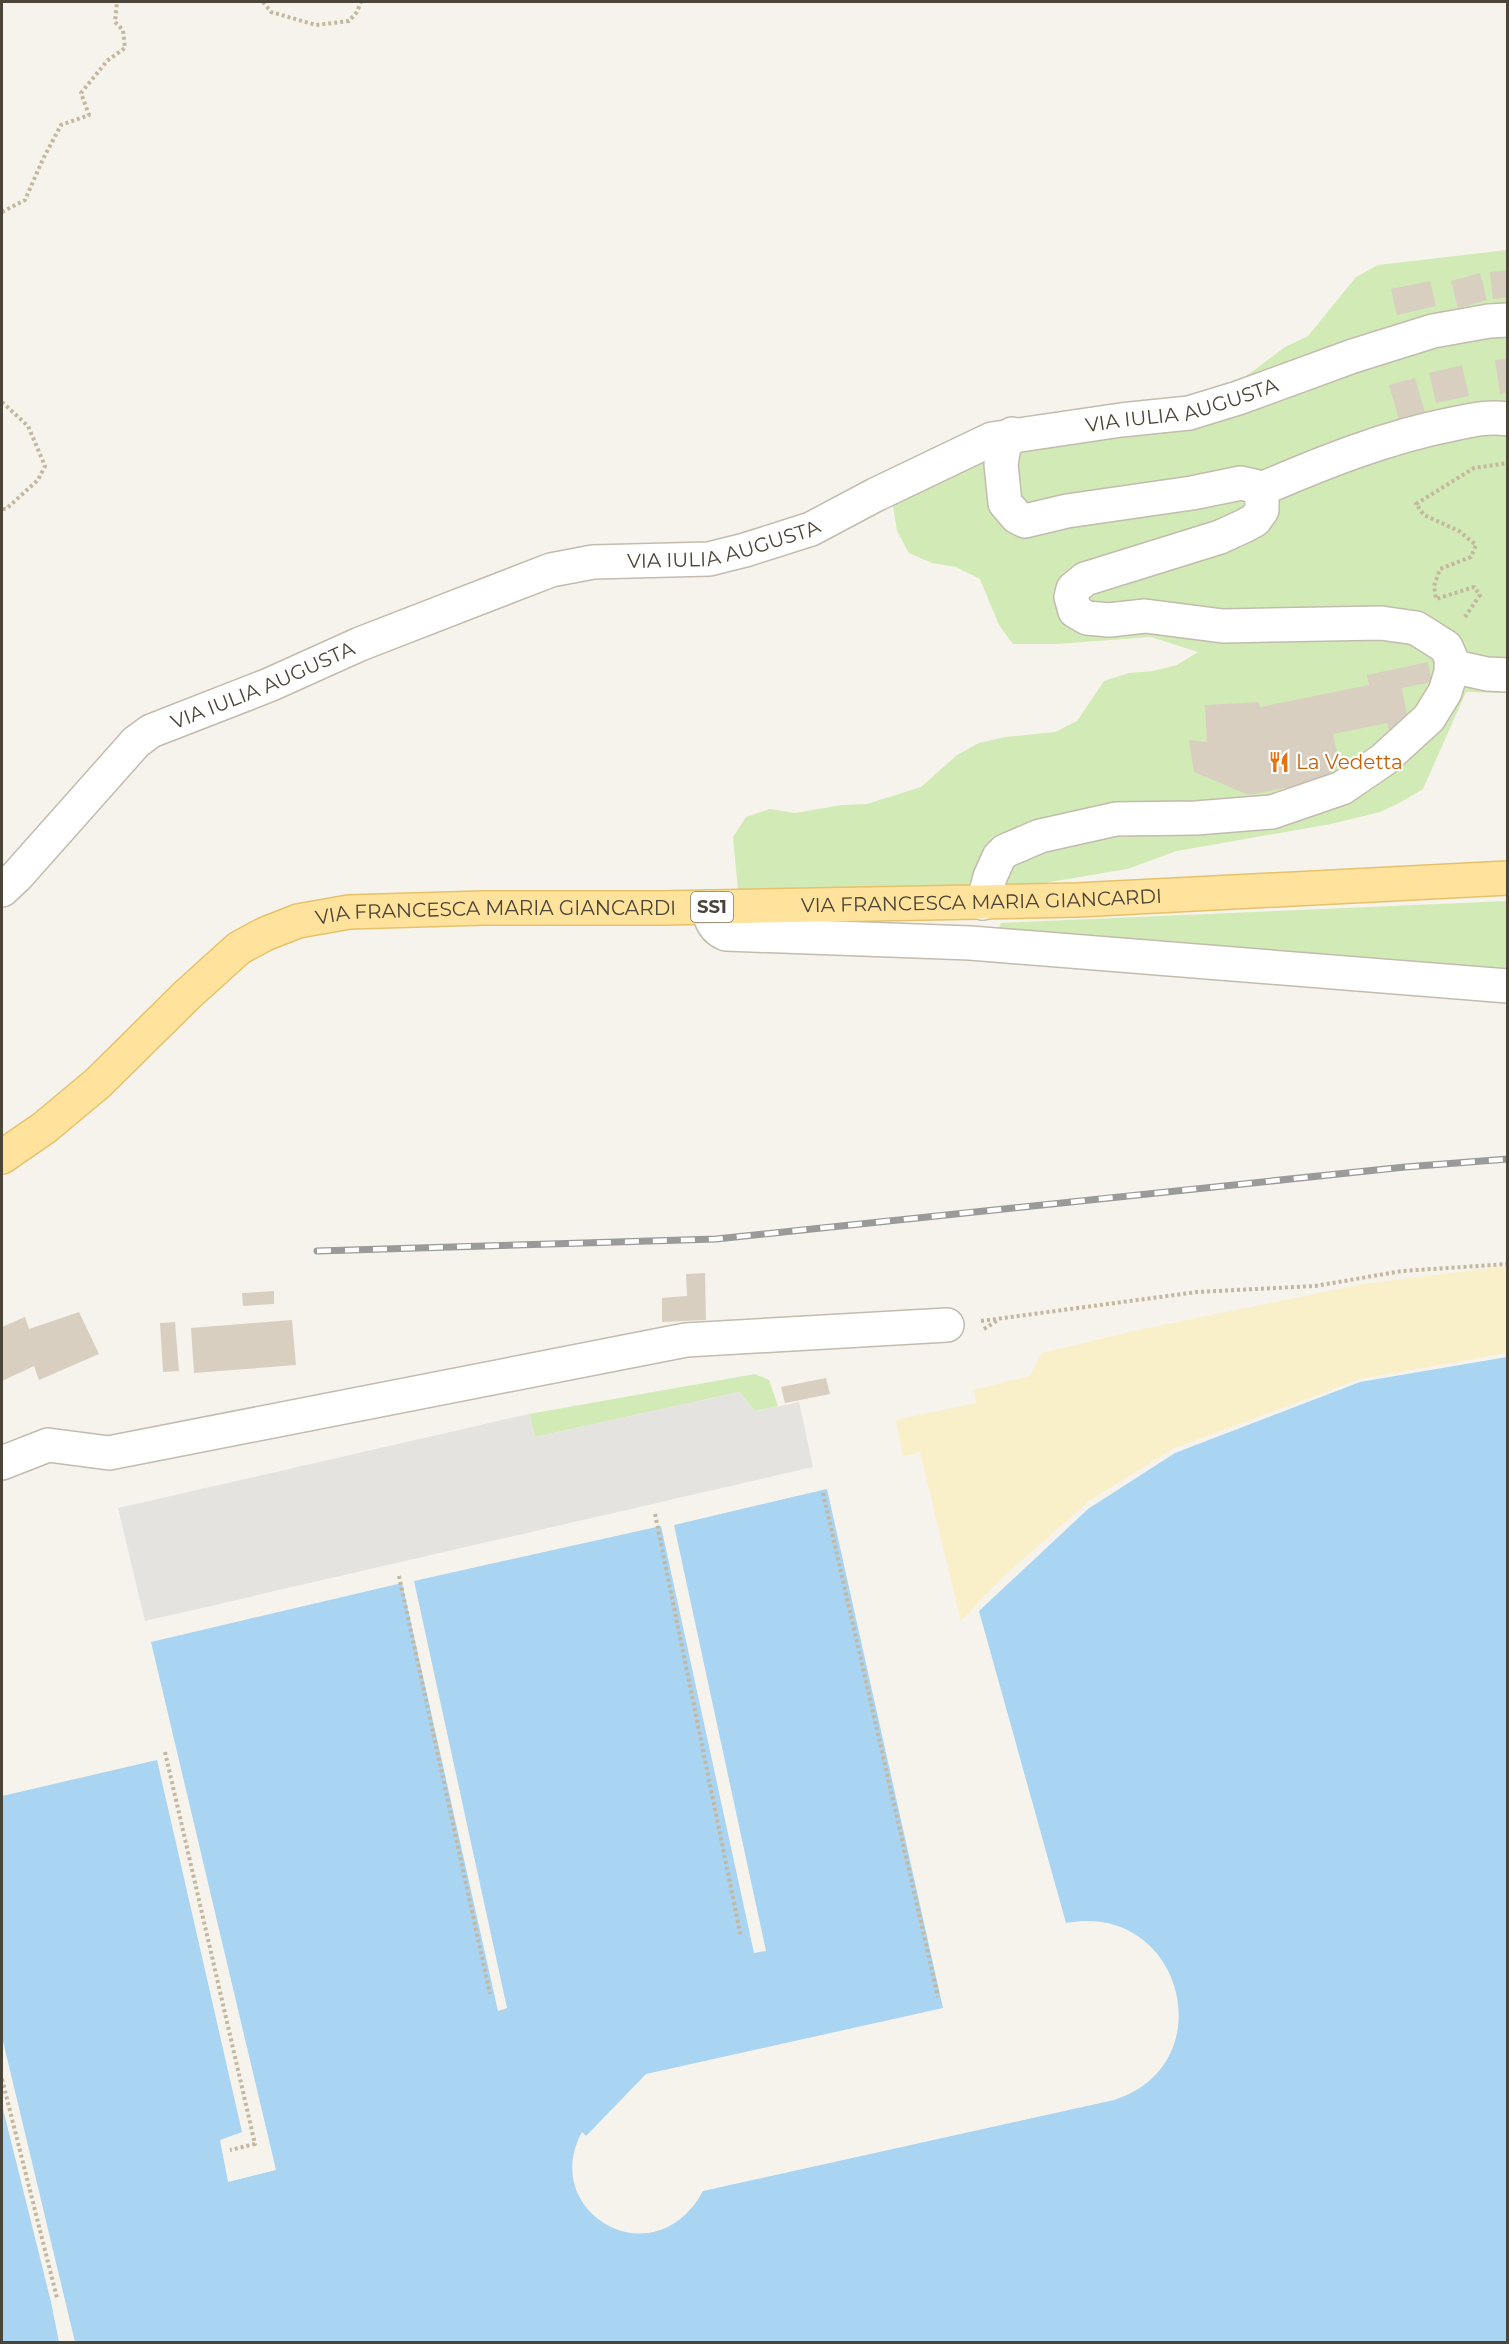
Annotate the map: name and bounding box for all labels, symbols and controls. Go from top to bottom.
street label: VIA IULIA AUGUSTA [1084,372,1282,437]
street label: VIA IULIA AUGUSTA [627,514,825,573]
street label: VIA IULIA AUGUSTA [167,636,359,734]
restaurant icon: La Vedetta [1267,750,1291,774]
place label: La Vedetta [1296,750,1403,774]
street label: VIA FRANCESCA MARIA GIANCARDI [801,884,1163,917]
road number: SS1 [691,892,733,922]
street label: VIA FRANCESCA MARIA GIANCARDI [313,896,676,930]

